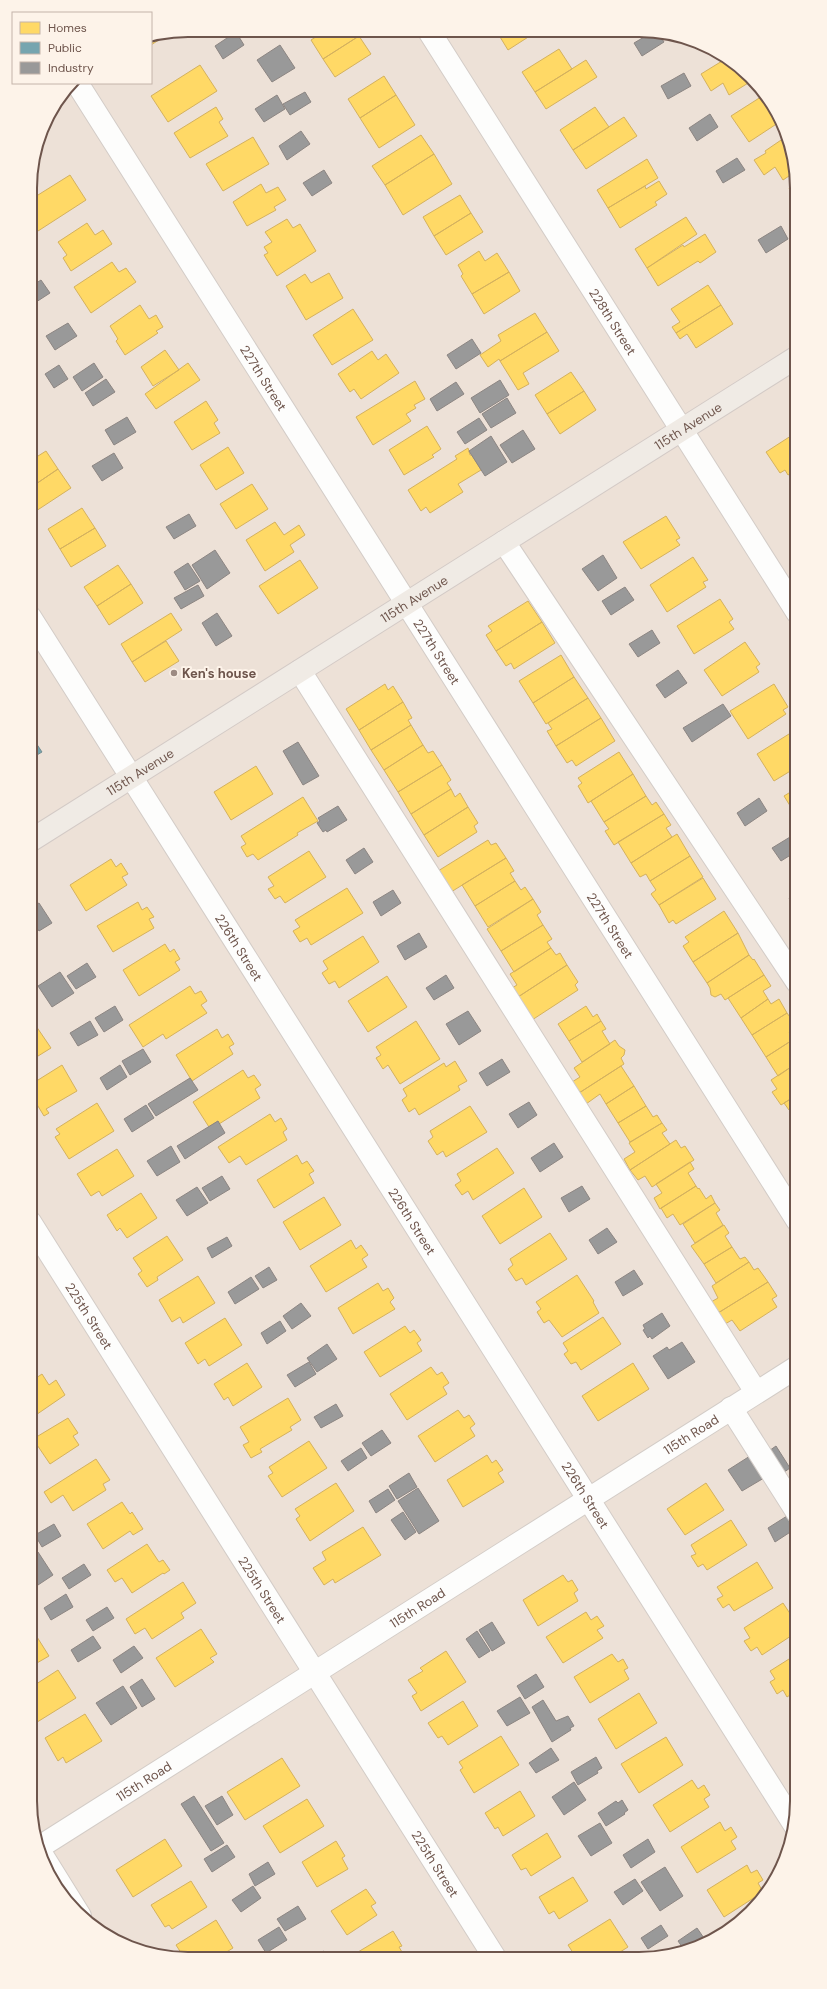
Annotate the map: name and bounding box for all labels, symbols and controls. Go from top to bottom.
legend [12,12,152,84]
text: Homes [48,20,87,36]
text: Public [48,40,82,56]
text: Industry [48,60,94,76]
street label: 228th Street [585,285,640,358]
street label: 227th Street [236,342,290,414]
street label: 115th Avenue [651,399,725,454]
street label: 115th Avenue [377,572,451,627]
street label: 227th Street [409,616,464,688]
place label: Ken's house [182,665,257,682]
marker: Ken's house [169,668,179,678]
street label: 115th Avenue [103,744,177,800]
street label: 227th Street [583,889,637,962]
street label: 226th Street [211,911,266,984]
street label: 226th Street [384,1185,440,1258]
street label: 225th Street [61,1279,116,1353]
street label: 115th Road [660,1411,722,1459]
street label: 226th Street [558,1458,613,1532]
street label: 225th Street [234,1553,289,1627]
street label: 115th Road [387,1584,448,1632]
street label: 115th Road [113,1758,175,1805]
street label: 225th Street [408,1827,462,1901]

